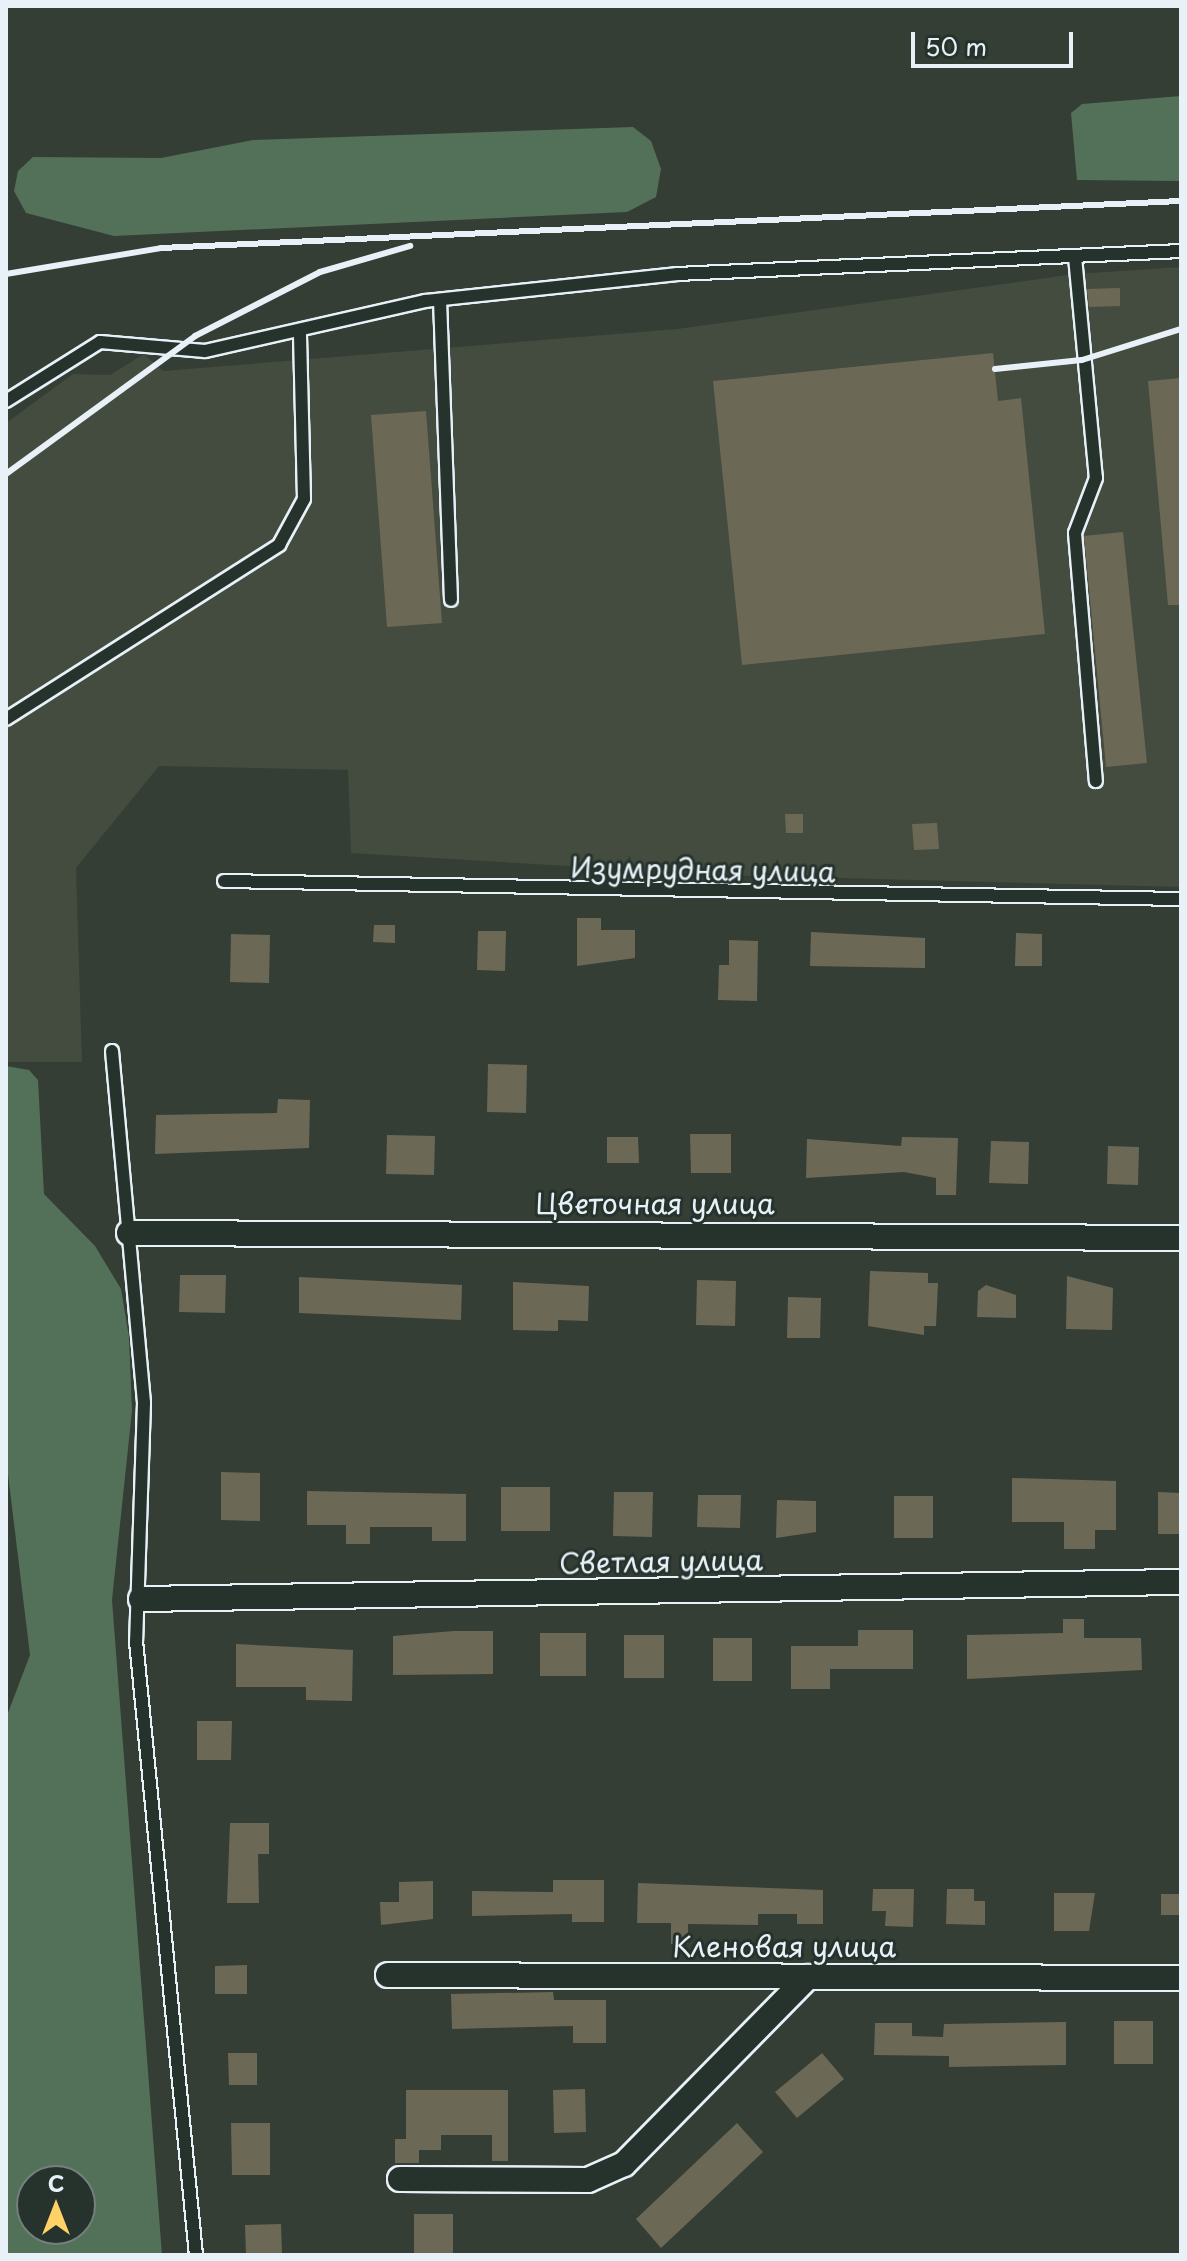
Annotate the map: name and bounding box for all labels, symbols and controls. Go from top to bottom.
scale bar [915,16,1077,66]
text: 50 m [925,28,987,64]
street label: Изумрудная улица [569,850,837,888]
street label: Цветочная улица [535,1186,775,1220]
street label: Светлая улица [558,1542,764,1580]
street label: Кленовая улица [672,1929,896,1963]
north arrow [16,2165,96,2245]
text: С [48,2166,64,2199]

